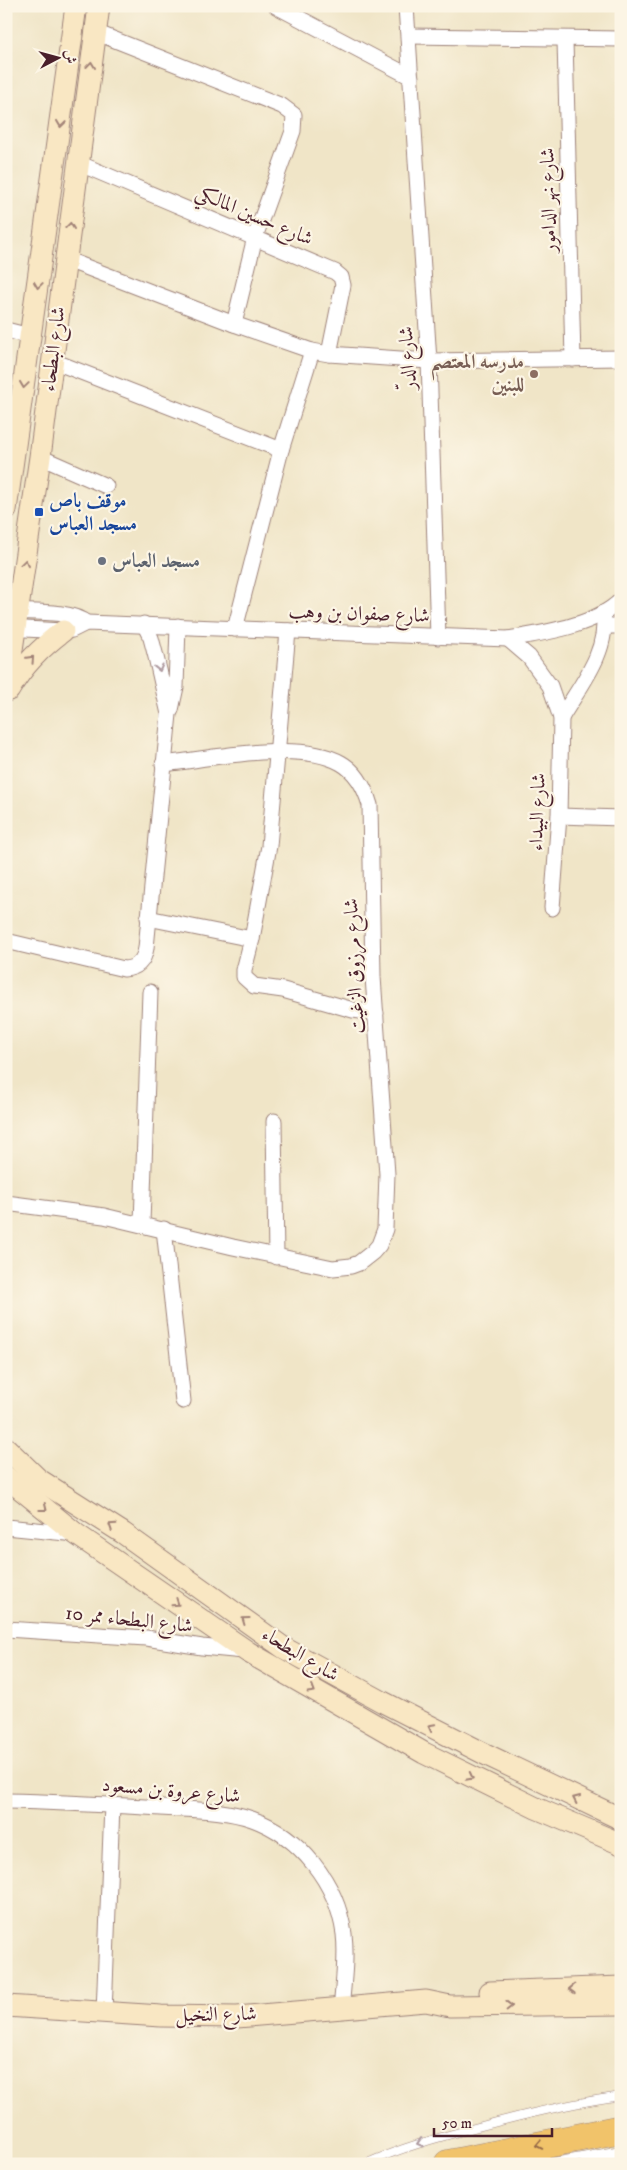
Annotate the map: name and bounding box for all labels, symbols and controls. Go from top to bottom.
north arrow [32,32,82,82]
text: ش [60,49,80,65]
one-way arrow [85,61,95,69]
one-way arrow [56,120,67,128]
street label: شارع نهر الدامور [536,147,566,255]
street label: شارع حسين المالكي [189,180,317,257]
one-way arrow [64,222,75,230]
one-way arrow [33,281,43,289]
street label: شارع البطحاء [36,305,76,394]
street label: شارع الدرّ [391,325,426,393]
place label: مدرسه المعتصم للبنين [430,350,524,398]
marker: مدرسه المعتصم للبنين [528,368,540,380]
one-way arrow [19,381,30,389]
place label: موقف باص مسجد العباس [49,489,137,537]
marker: موقف باص مسجد العباس [33,506,45,518]
place label: مسجد العباس [112,549,200,574]
marker: مسجد العباس [96,555,108,567]
one-way arrow [19,559,29,568]
street label: شارع صفوان بن وهب [288,599,430,633]
one-way arrow [25,656,34,665]
one-way arrow [153,664,164,673]
street label: شارع البيداء [524,773,556,852]
street label: شارع مرزوق الزغيت [339,897,375,1035]
one-way arrow [38,1502,47,1511]
one-way arrow [108,1523,117,1532]
one-way arrow [170,1596,179,1606]
street label: شارع البطحاء ممر 10 [64,1601,194,1643]
one-way arrow [242,1617,251,1625]
street label: شارع البطحاء [255,1622,343,1691]
one-way arrow [307,1684,316,1694]
one-way arrow [427,1723,436,1733]
one-way arrow [465,1771,474,1781]
street label: شارع عروة بن مسعود [100,1772,241,1814]
one-way arrow [572,1795,581,1805]
one-way arrow [568,1983,576,1994]
one-way arrow [506,2001,514,2011]
street label: شارع النخيل [175,2002,257,2032]
scale bar [434,2105,552,2137]
text: 50 m [442,2114,472,2133]
one-way arrow [416,2138,425,2148]
one-way arrow [534,2140,543,2150]

